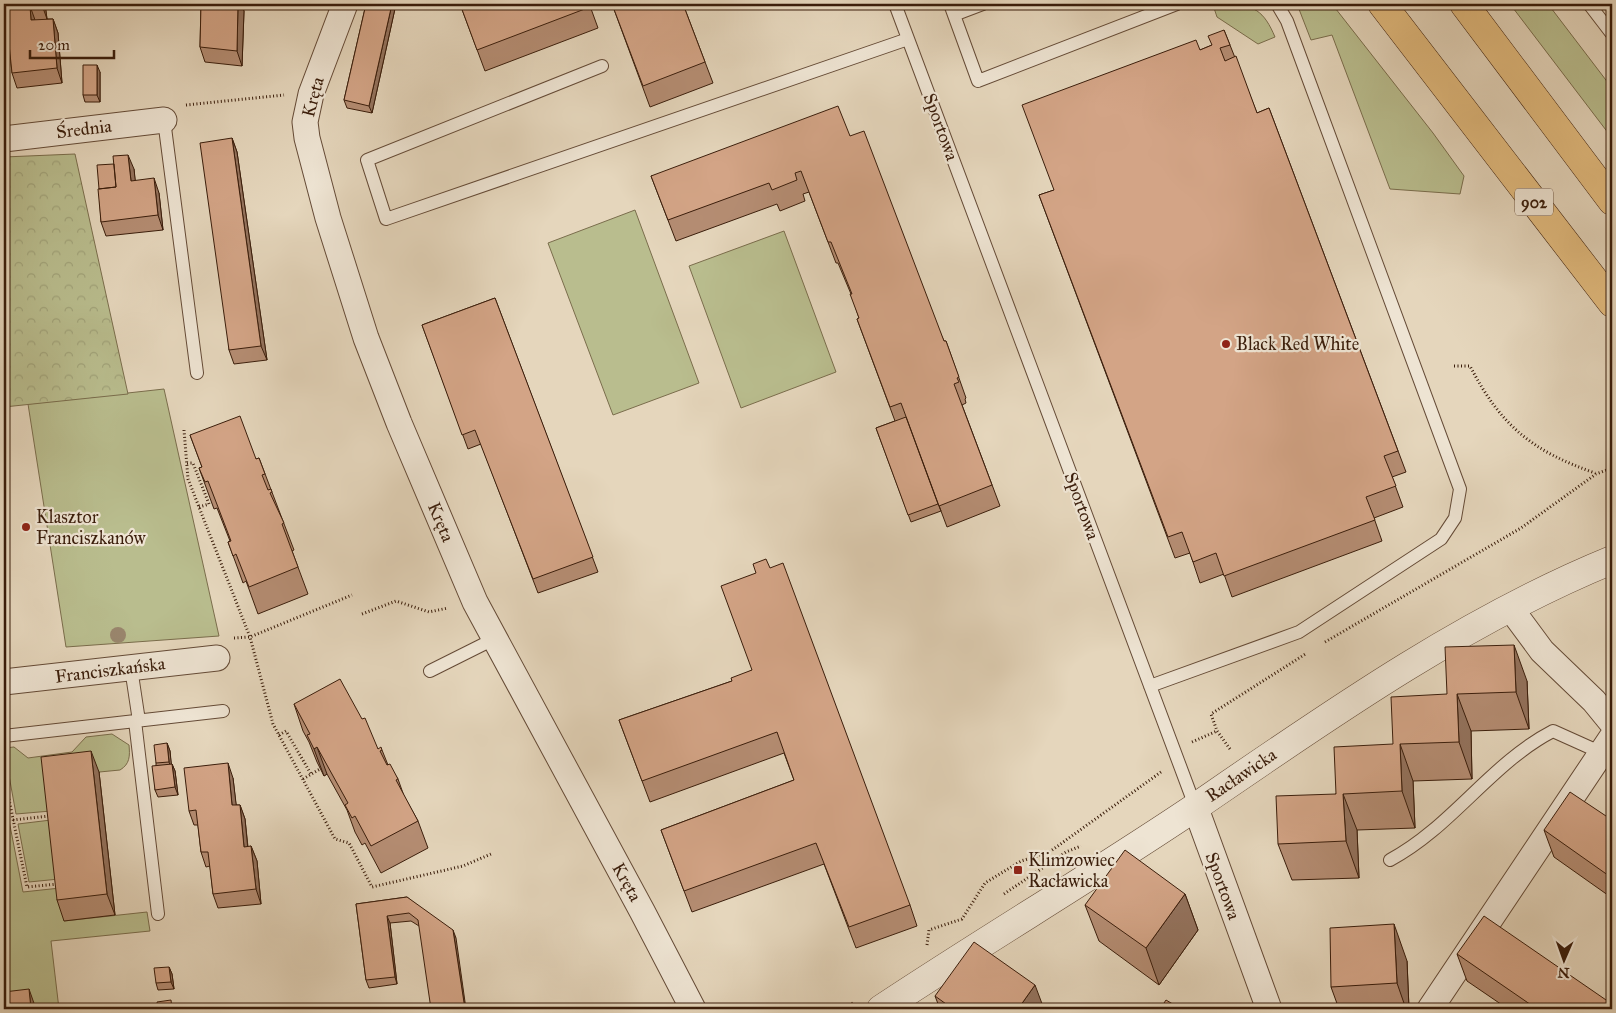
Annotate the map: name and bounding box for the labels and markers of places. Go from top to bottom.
place label: Black Red White [1236,333,1359,355]
marker: Black Red White [1220,338,1232,350]
place label: Klasztor Franciszkanów [36,506,146,549]
marker: Klasztor Franciszkanów [20,521,32,533]
place label: Klimzowiec Racławicka [1028,849,1115,892]
marker: Klimzowiec Racławicka [1012,864,1024,876]

